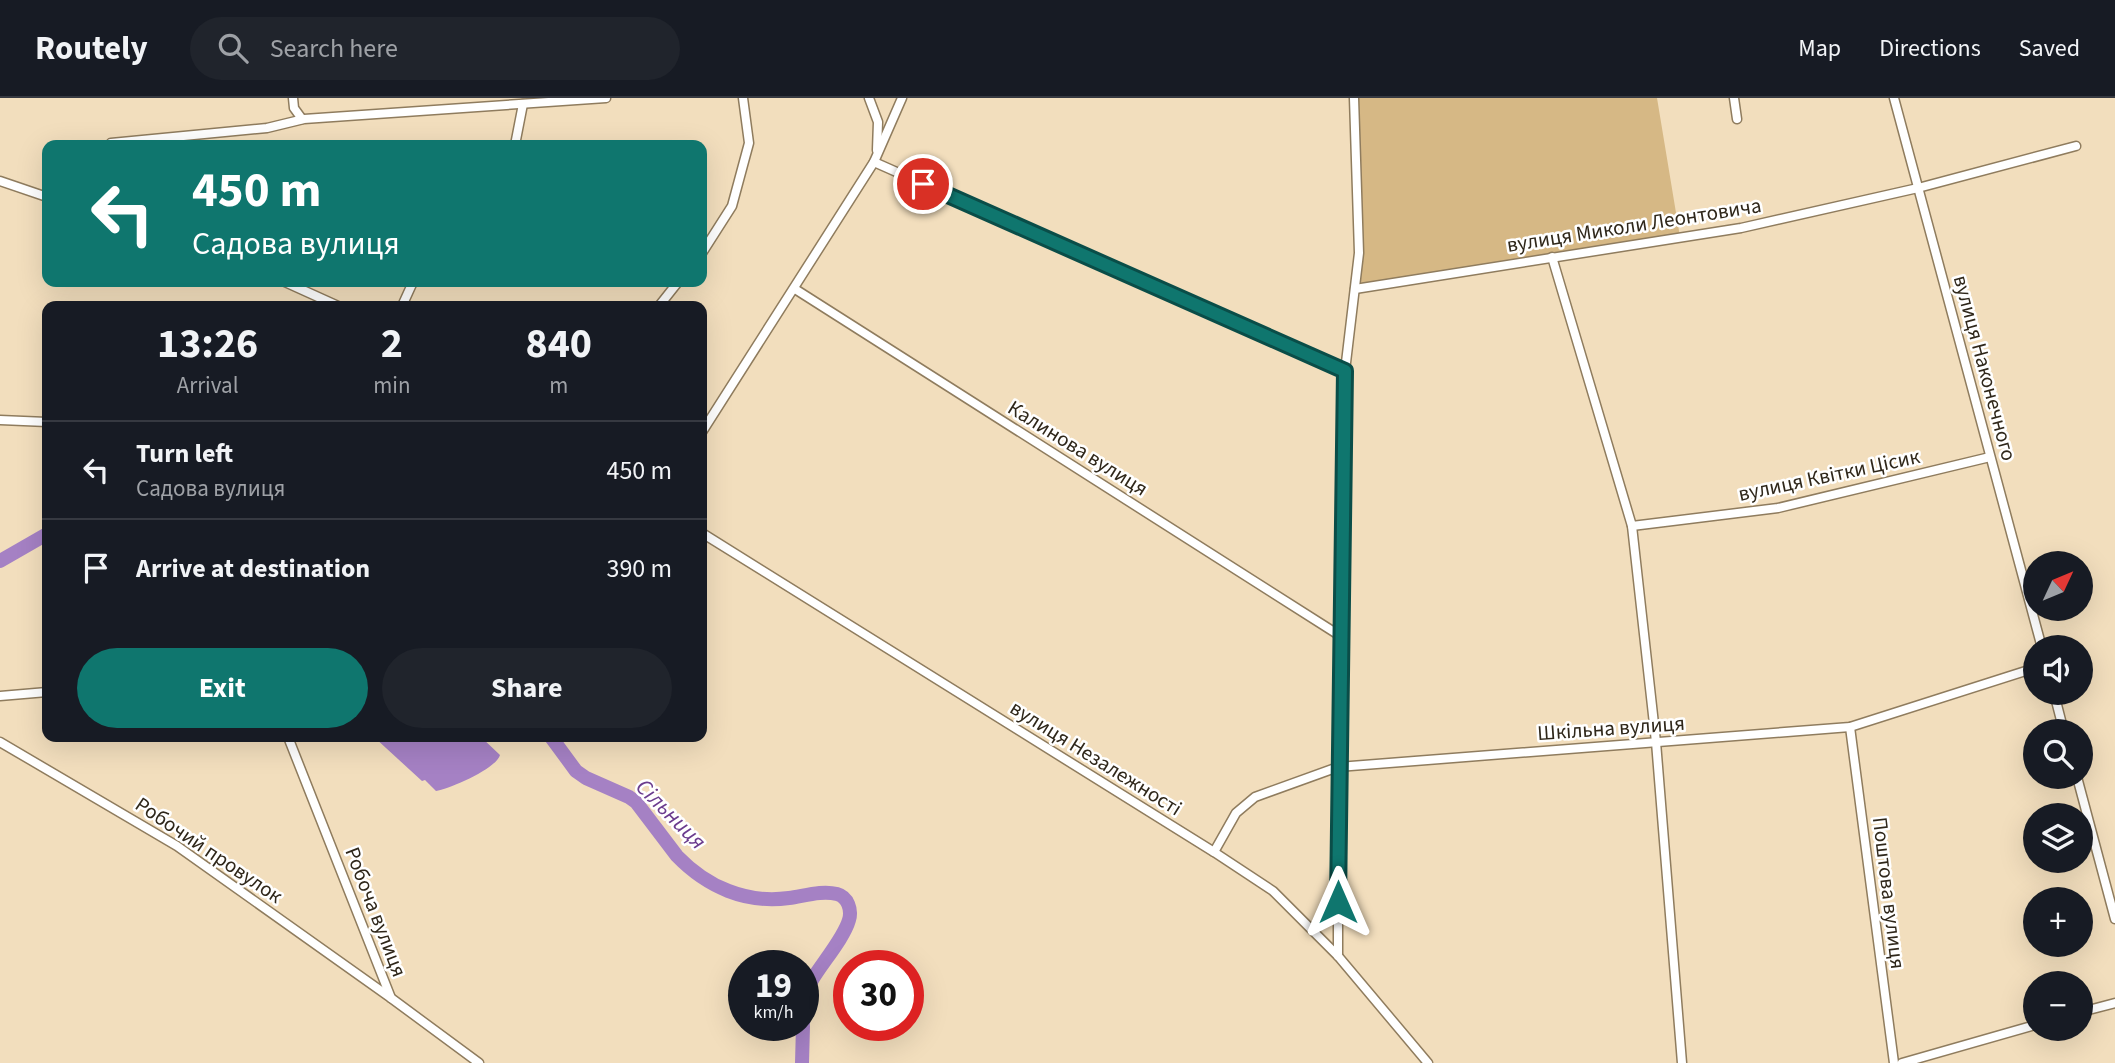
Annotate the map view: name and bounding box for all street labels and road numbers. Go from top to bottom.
street label: вулиця Миколи Леонтовича [1505,190,1763,260]
street label: вулиця Наконечного [1946,272,2024,464]
street label: Калинова вулиця [1002,393,1154,503]
street label: вулиця Квітки Цісик [1736,441,1923,509]
street label: вулиця Незалежності [1004,693,1188,823]
street label: Шкільна вулиця [1536,708,1686,748]
street label: Робочий провулок [129,789,289,911]
street label: Поштова вулиця [1865,815,1913,971]
street label: Робоча вулиця [337,843,415,981]

